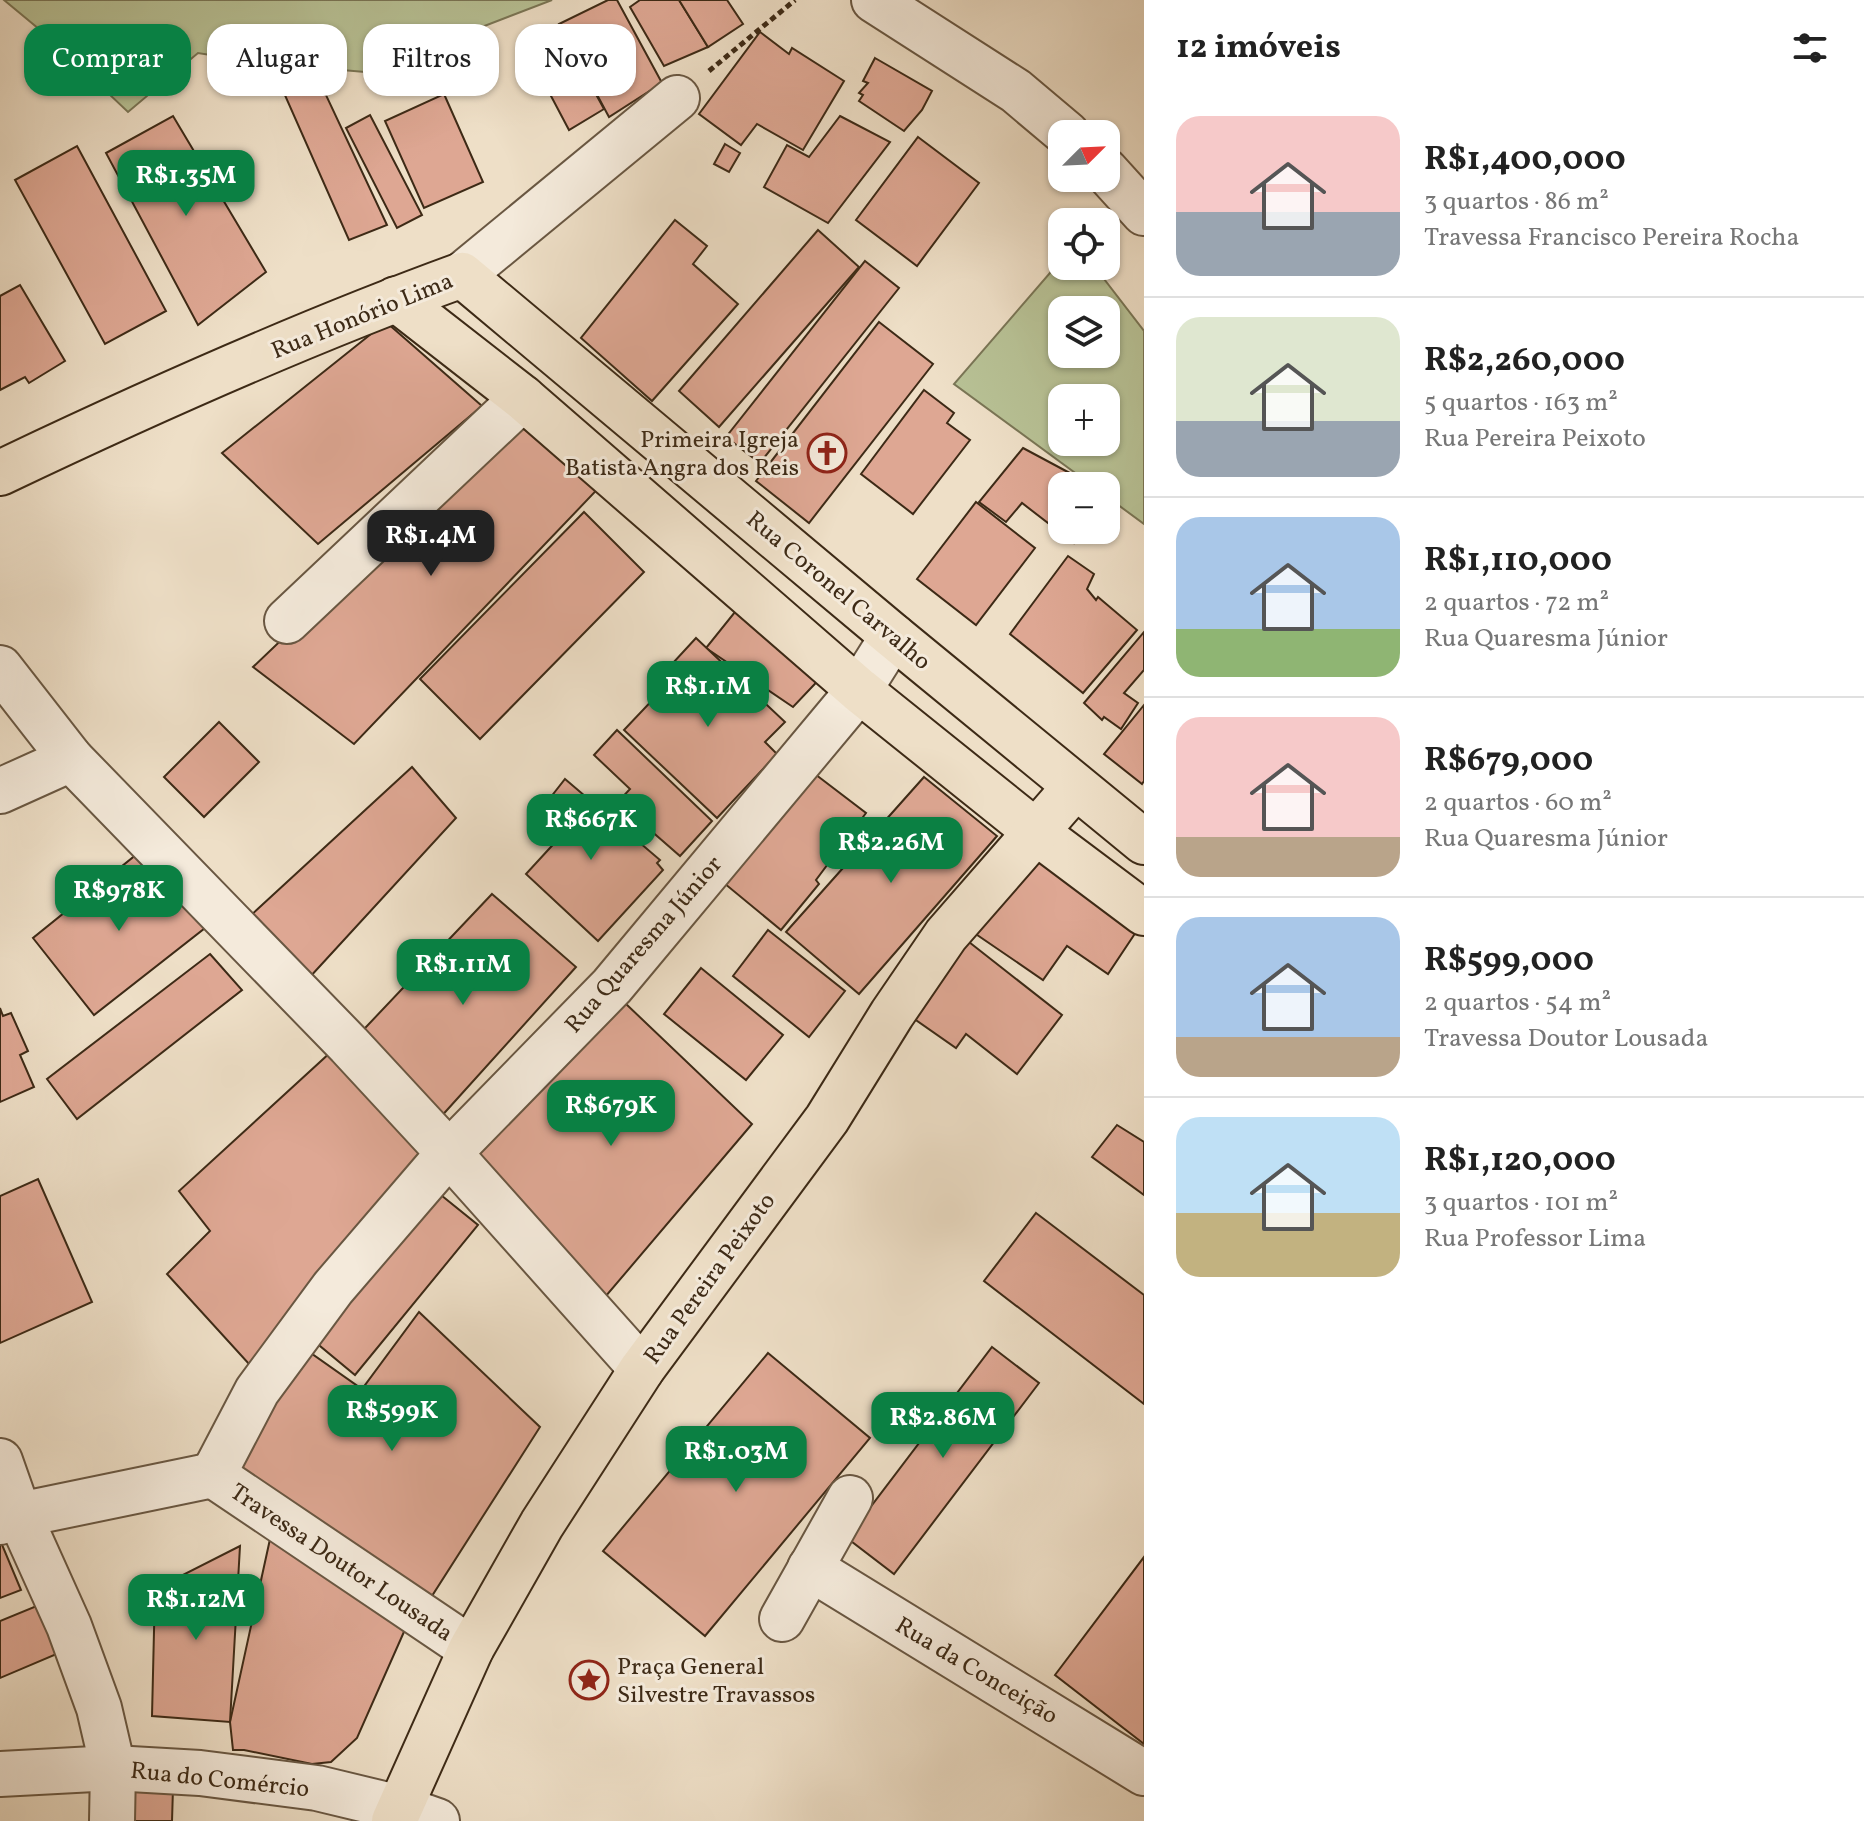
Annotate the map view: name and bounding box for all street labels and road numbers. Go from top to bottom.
street label: Rua Honório Lima [267,265,459,369]
street label: Rua Coronel Carvalho [738,504,938,679]
street label: Rua Quaresma Júnior [558,849,731,1041]
street label: Rua Pereira Peixoto [637,1186,785,1372]
street label: Travessa Doutor Lousada [223,1476,459,1651]
street label: Rua da Conceição [888,1610,1064,1734]
street label: Rua do Comércio [129,1755,311,1807]

